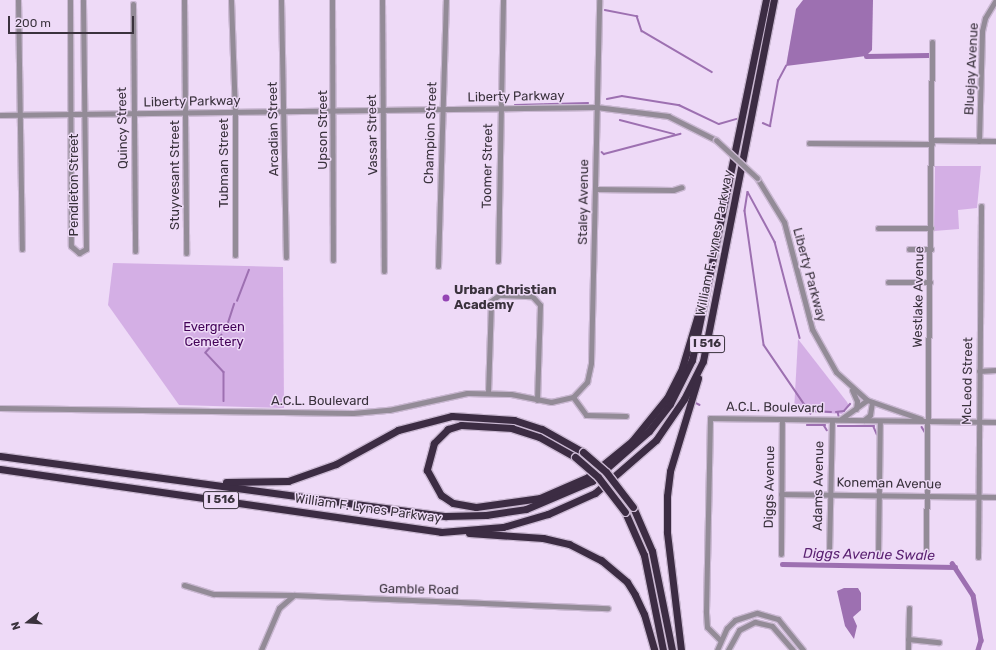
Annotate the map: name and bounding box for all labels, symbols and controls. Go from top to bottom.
scale bar [10,8,136,34]
text: 200 m [15,16,51,30]
street label: Bluejay Avenue [962,22,982,116]
street label: Arcadian Street [265,82,283,176]
street label: Champion Street [421,82,441,184]
street label: Quincy Street [114,87,132,169]
street label: Liberty Parkway [467,88,565,106]
street label: Upson Street [315,90,331,170]
street label: Liberty Parkway [143,93,241,111]
street label: Vassar Street [364,94,382,176]
street label: Tubman Street [216,118,232,208]
street label: Stuyvesant Street [167,120,183,230]
street label: Toomer Street [479,123,497,209]
street label: Pendleton Street [66,134,82,236]
street label: Staley Avenue [575,159,593,245]
street label: William F. Lynes Parkway [693,169,737,317]
street label: Liberty Parkway [789,226,829,324]
street label: Westlake Avenue [910,246,928,348]
place label: Urban Christian Academy [454,283,556,314]
marker: Urban Christian Academy [441,293,451,303]
park label: Evergreen Cemetery [183,320,245,351]
road number: I 516 [689,334,725,354]
street label: McLeod Street [959,337,977,425]
street label: A.C.L. Boulevard [271,393,369,409]
street label: A.C.L. Boulevard [726,399,824,417]
street label: Adams Avenue [810,441,828,531]
street label: Diggs Avenue [761,445,779,529]
street label: Koneman Avenue [836,475,942,493]
road number: I 516 [203,490,239,510]
street label: William F. Lynes Parkway [294,491,442,527]
water label: Diggs Avenue Swale [803,545,935,565]
street label: Gamble Road [379,582,459,598]
north arrow [8,602,48,642]
text: N [9,620,23,631]

